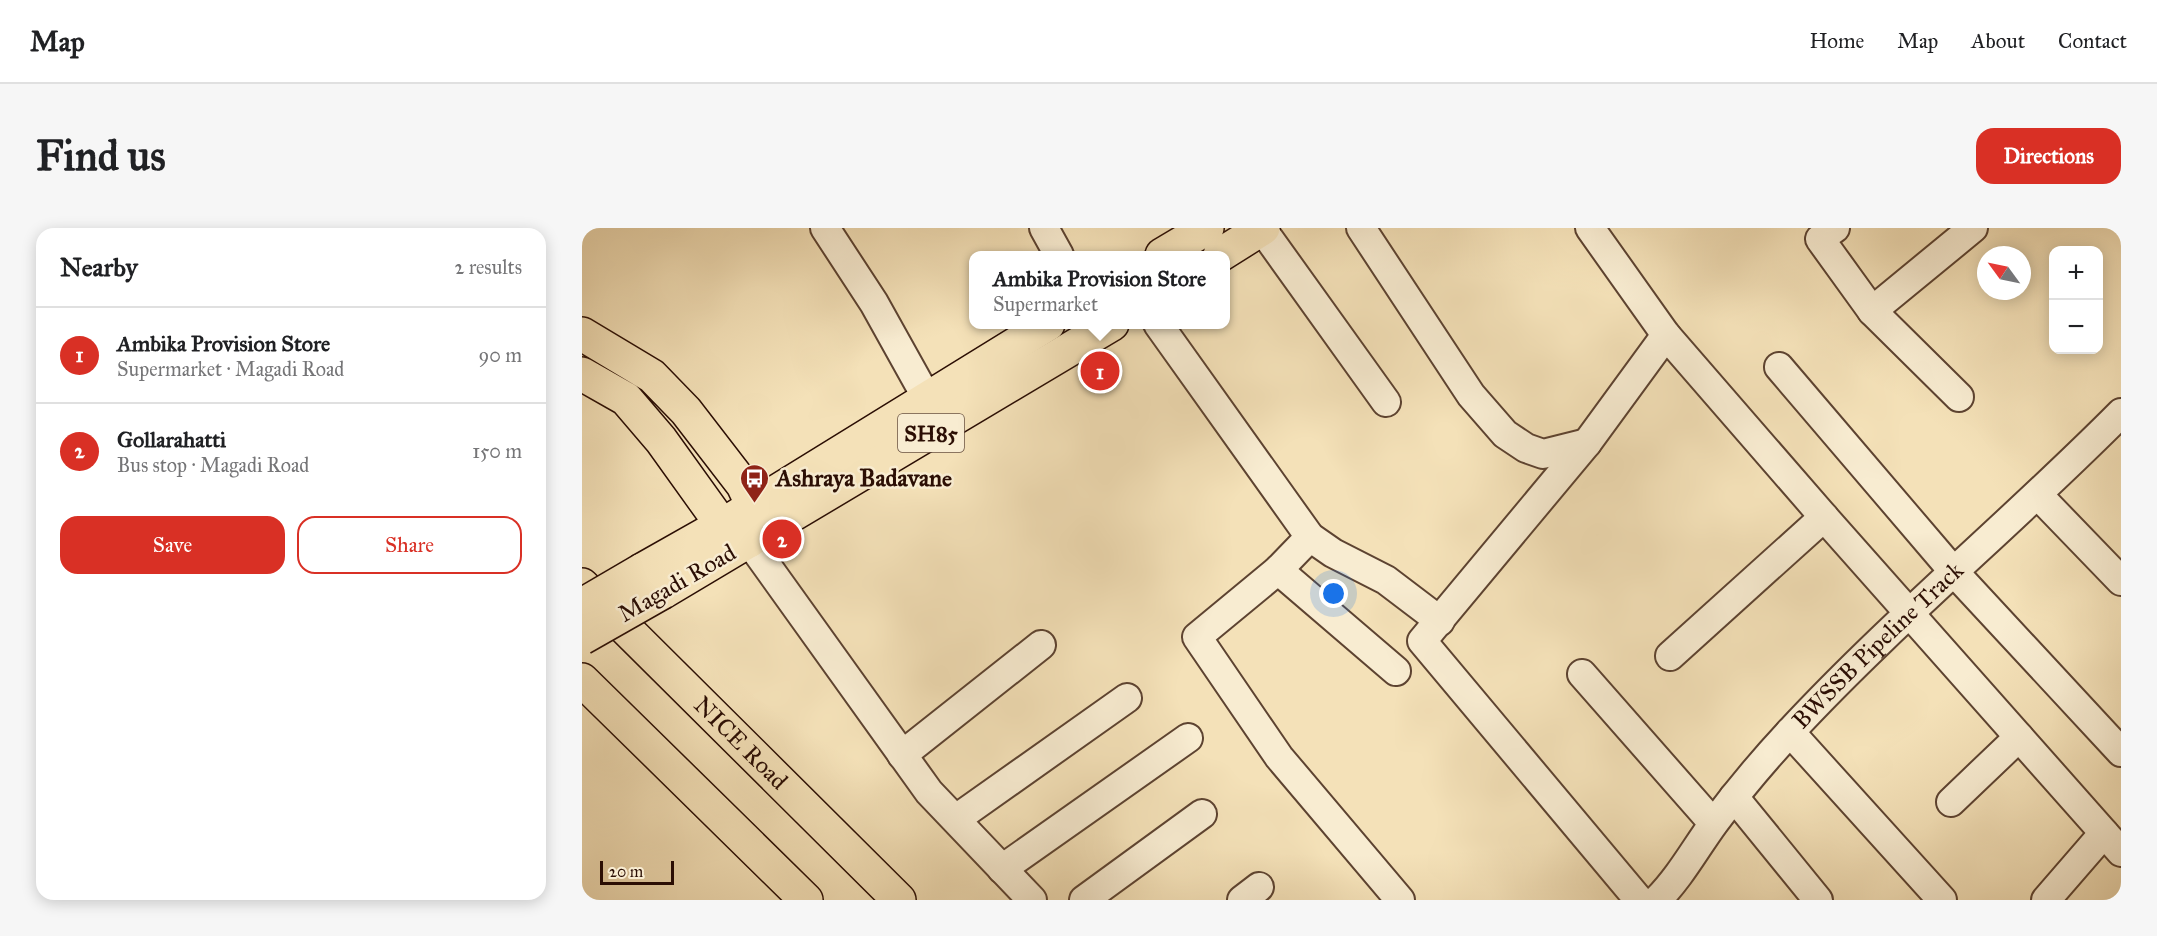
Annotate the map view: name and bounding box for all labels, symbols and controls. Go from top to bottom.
text: Map [30,24,85,59]
text: Home [1809,28,1864,54]
text: Map [1897,28,1938,54]
text: About [1971,28,2025,54]
text: Contact [2058,28,2127,54]
button: Directions [1976,128,2121,184]
text: Find us [36,130,166,182]
north arrow [1977,246,2031,300]
map controls [2049,246,2103,354]
button: + [2049,246,2103,300]
text: Nearby [60,251,138,283]
popup [969,251,1230,329]
text: 2 results [454,255,522,279]
text: Ambika Provision Store [993,265,1206,292]
text: Supermarket [993,292,1098,316]
button: − [2049,300,2103,354]
text: Ambika Provision Store [117,330,330,357]
text: 1 [76,343,83,367]
text: 90 m [479,343,522,367]
pin: 1 [1080,348,1120,394]
text: Supermarket · Magadi Road [117,357,344,381]
road number: SH85 [898,414,964,452]
text: Gollarahatti [117,426,226,453]
text: 2 [75,439,84,463]
text: 150 m [472,439,522,463]
text: Bus stop · Magadi Road [117,453,309,477]
bus stop icon: Ashraya Badavane [739,462,771,504]
place label: Ashraya Badavane [774,463,952,493]
button: Save [60,516,285,574]
button: Share [297,516,522,574]
pin: 2 [762,516,802,562]
street label: Magadi Road [613,537,741,629]
street label: BWSSB Pipeline Track [1786,555,1970,735]
your location [1319,579,1348,608]
street label: NICE Road [688,690,794,796]
scale bar [600,858,674,886]
text: 20 m [609,862,643,881]

